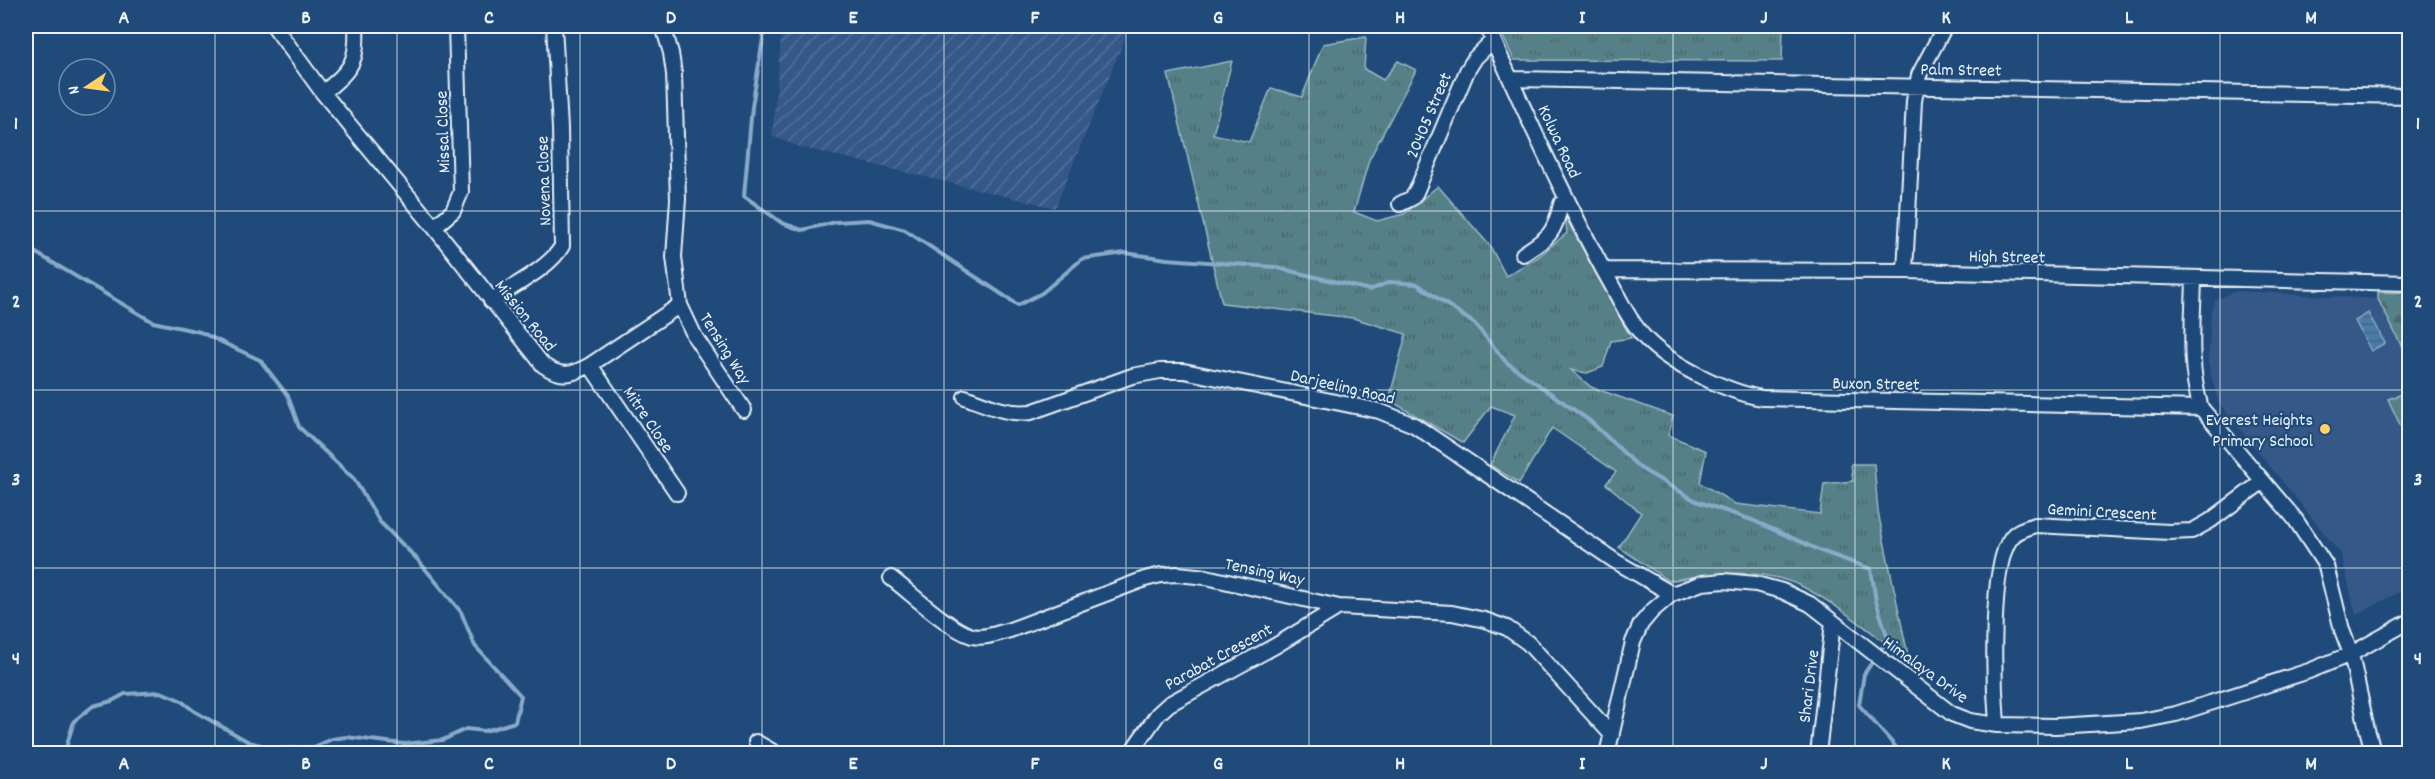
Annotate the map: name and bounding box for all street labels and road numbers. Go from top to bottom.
street label: Palm Street [1920,58,2002,85]
street label: 20405 Street [1401,69,1460,163]
street label: Missal Close [431,90,458,174]
street label: Kolwa Road [1530,101,1586,183]
street label: Novena Close [531,135,560,226]
street label: High Street [1968,245,2046,272]
street label: Mission Road [487,275,561,358]
street label: Tensing Way [692,308,756,391]
street label: Darjeeling Road [1288,364,1397,413]
street label: Buxon Street [1832,372,1920,399]
street label: Mitre Close [615,382,679,459]
street label: Gemini Crescent [2046,498,2158,529]
street label: Tensing Way [1222,553,1307,594]
street label: Parabat Crescent [1161,618,1278,698]
street label: Himalaya Drive [1876,631,1973,711]
street label: Shari Drive [1794,648,1827,724]

